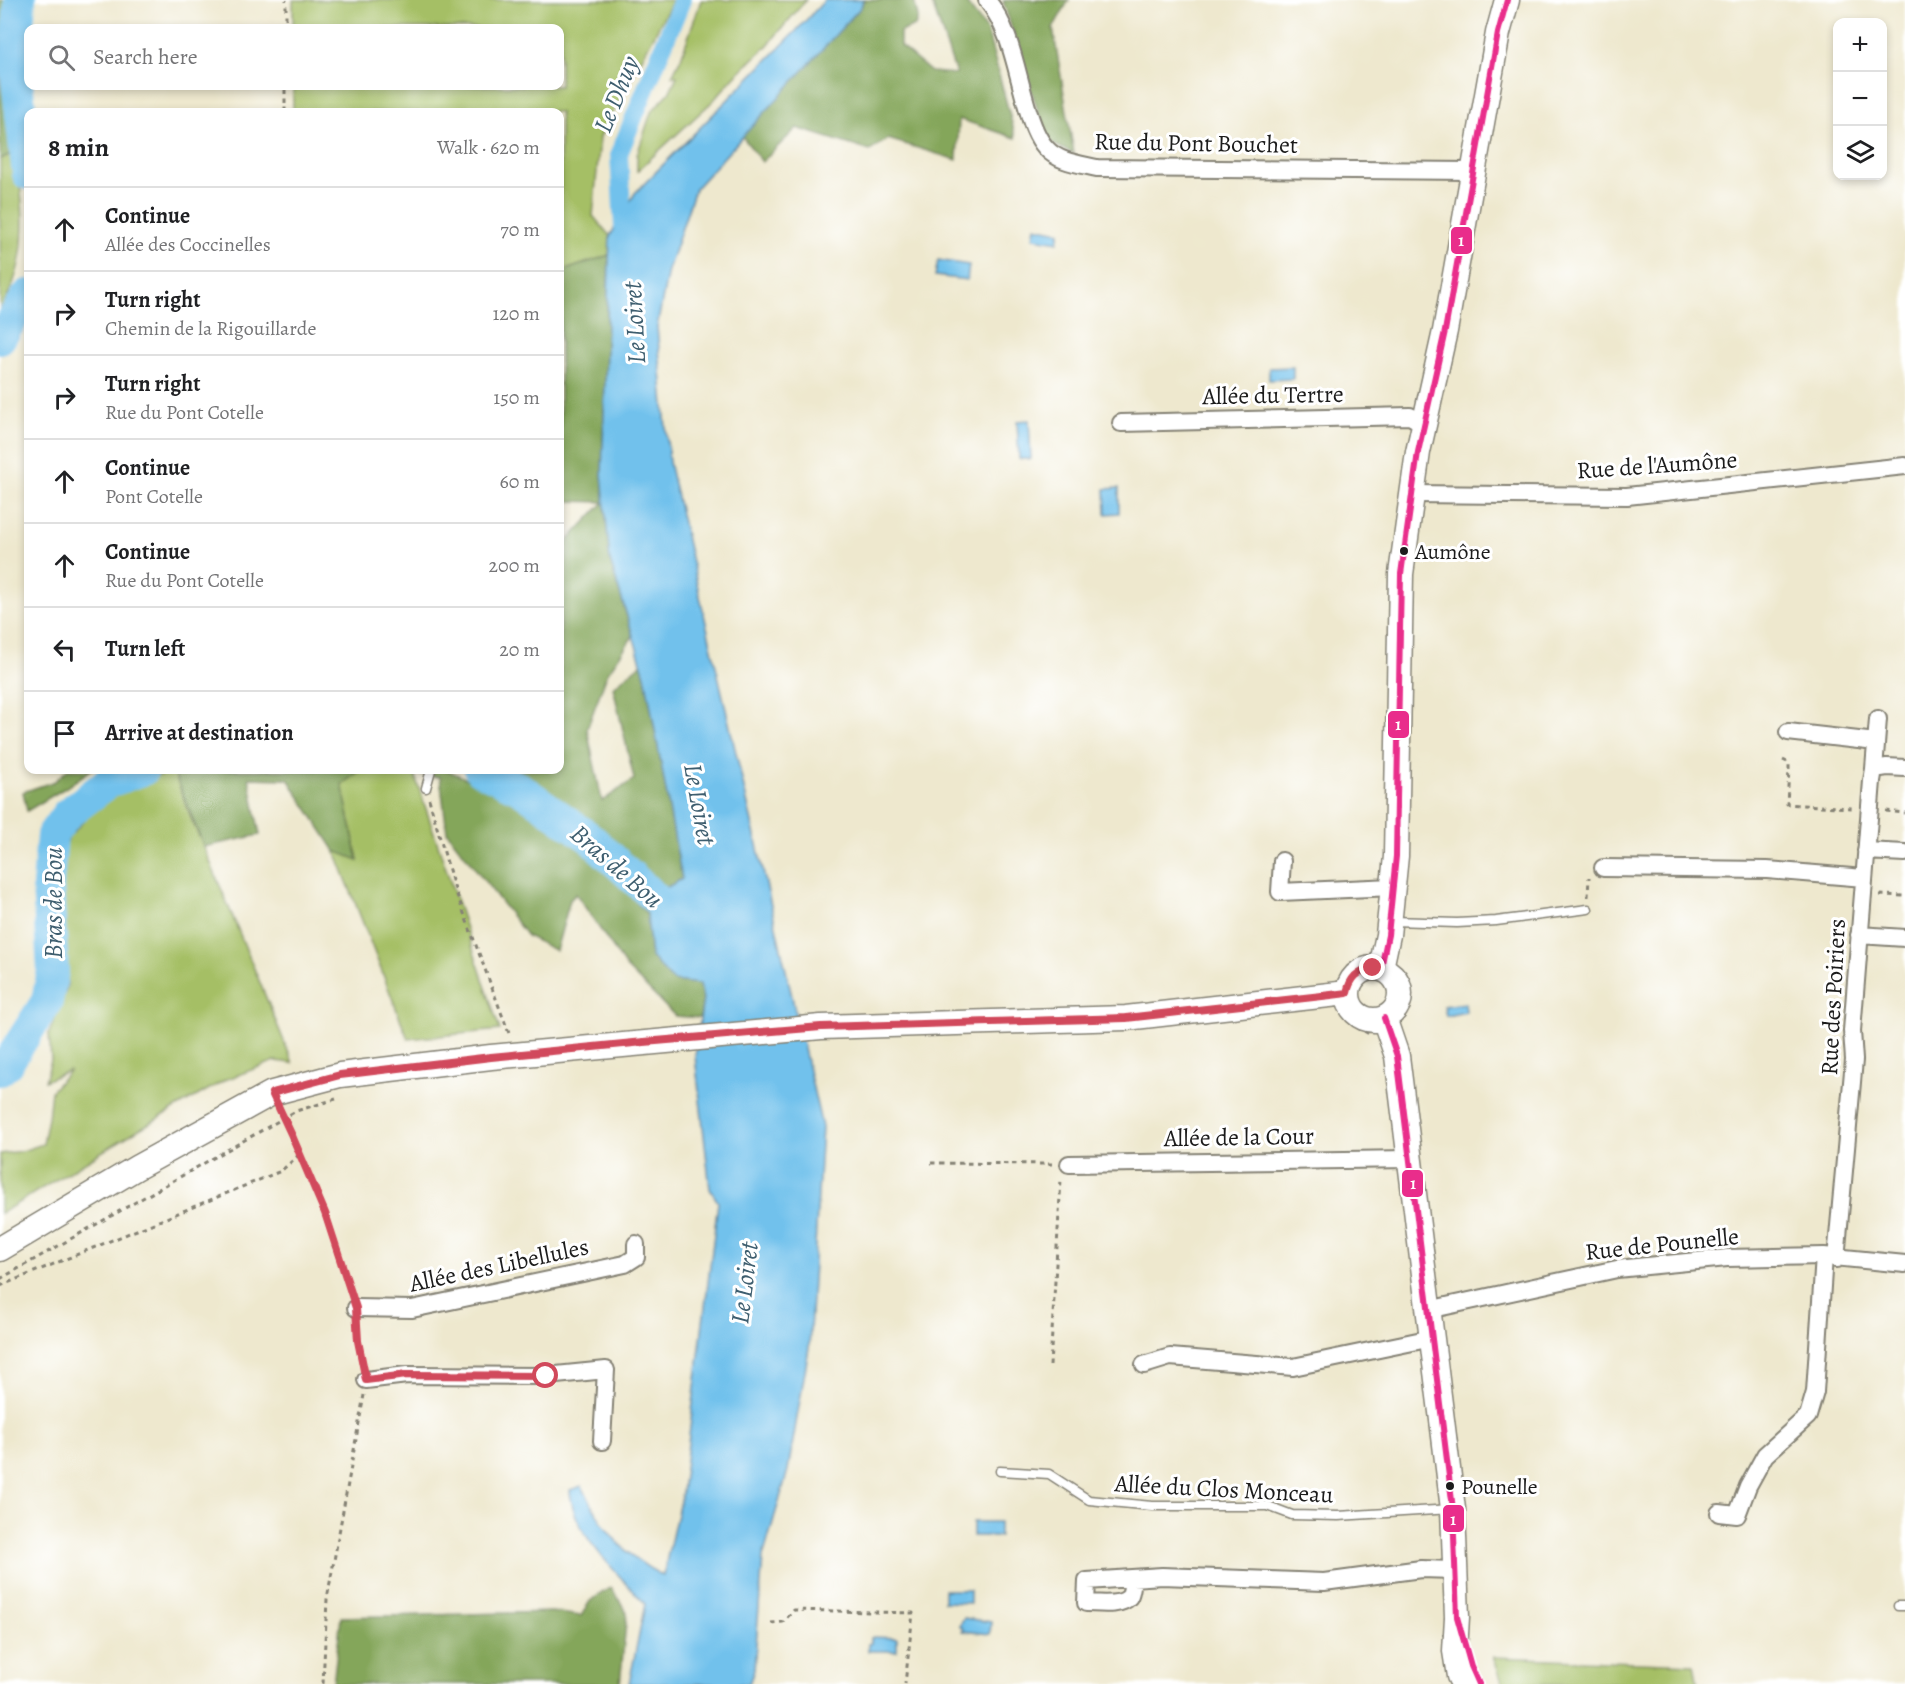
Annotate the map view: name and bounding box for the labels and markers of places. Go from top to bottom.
place label: Aumône [1414,537,1490,567]
marker: Aumône [1398,545,1410,557]
place label: Pounelle [1461,1472,1538,1502]
marker: Pounelle [1444,1480,1456,1492]

